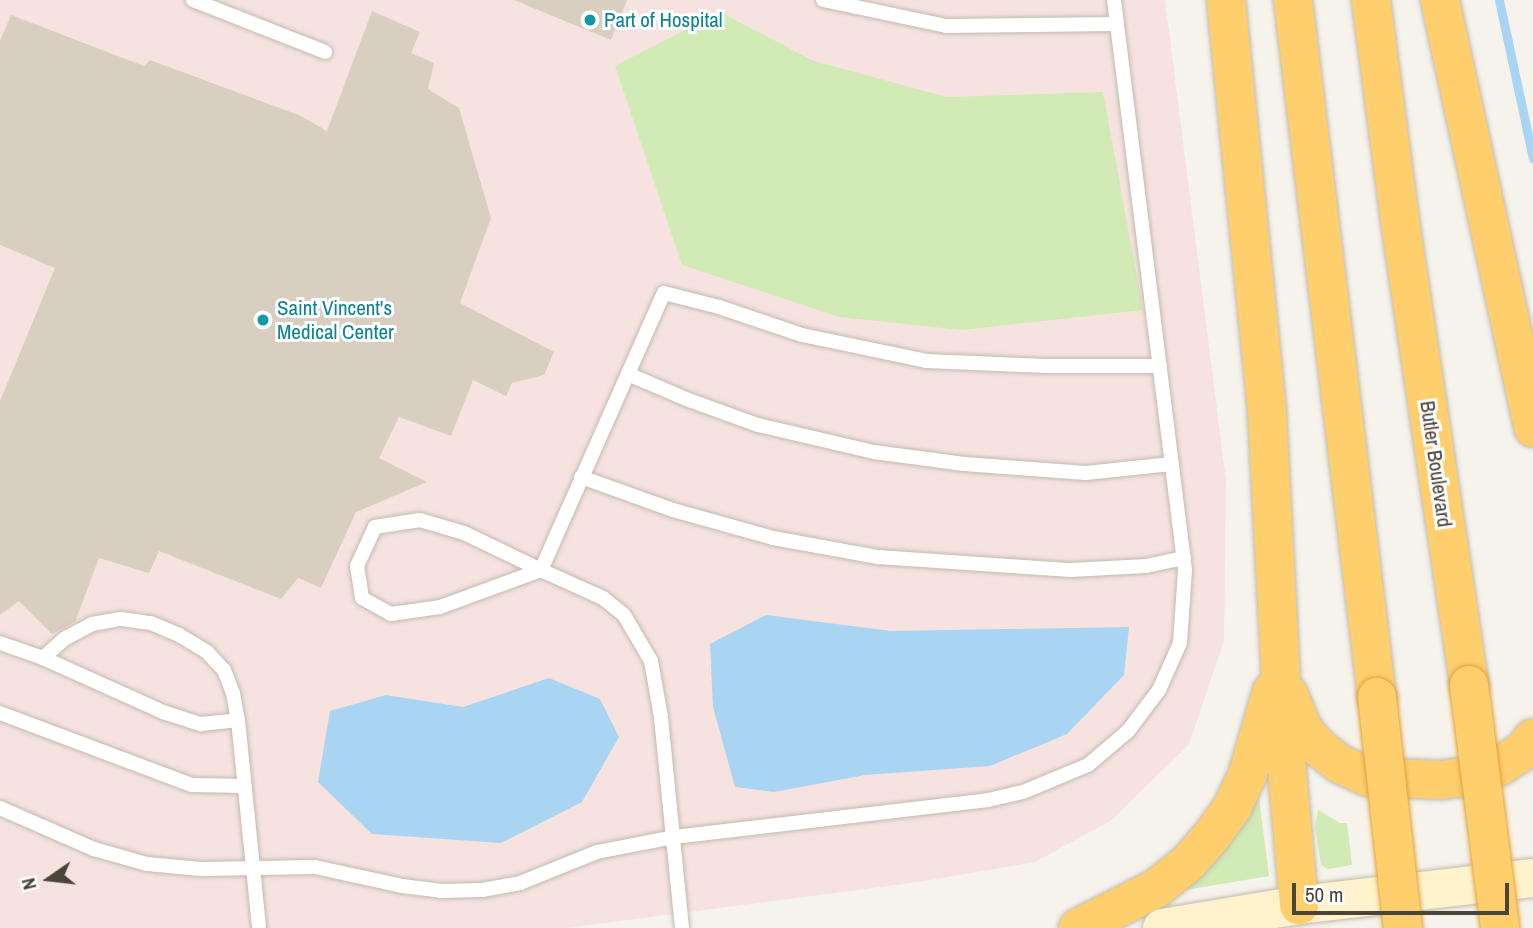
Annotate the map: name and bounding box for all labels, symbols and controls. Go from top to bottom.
place label: Part of Hospital [604,7,723,33]
marker: Part of Hospital [582,12,598,28]
place label: Saint Vincent's Medical Center [277,295,394,345]
marker: Saint Vincent's Medical Center [255,312,271,328]
street label: Butler Boulevard [1415,399,1457,529]
north arrow [14,844,84,914]
scale bar [1295,869,1512,913]
text: N [15,875,43,893]
text: 50 m [1305,880,1343,909]

